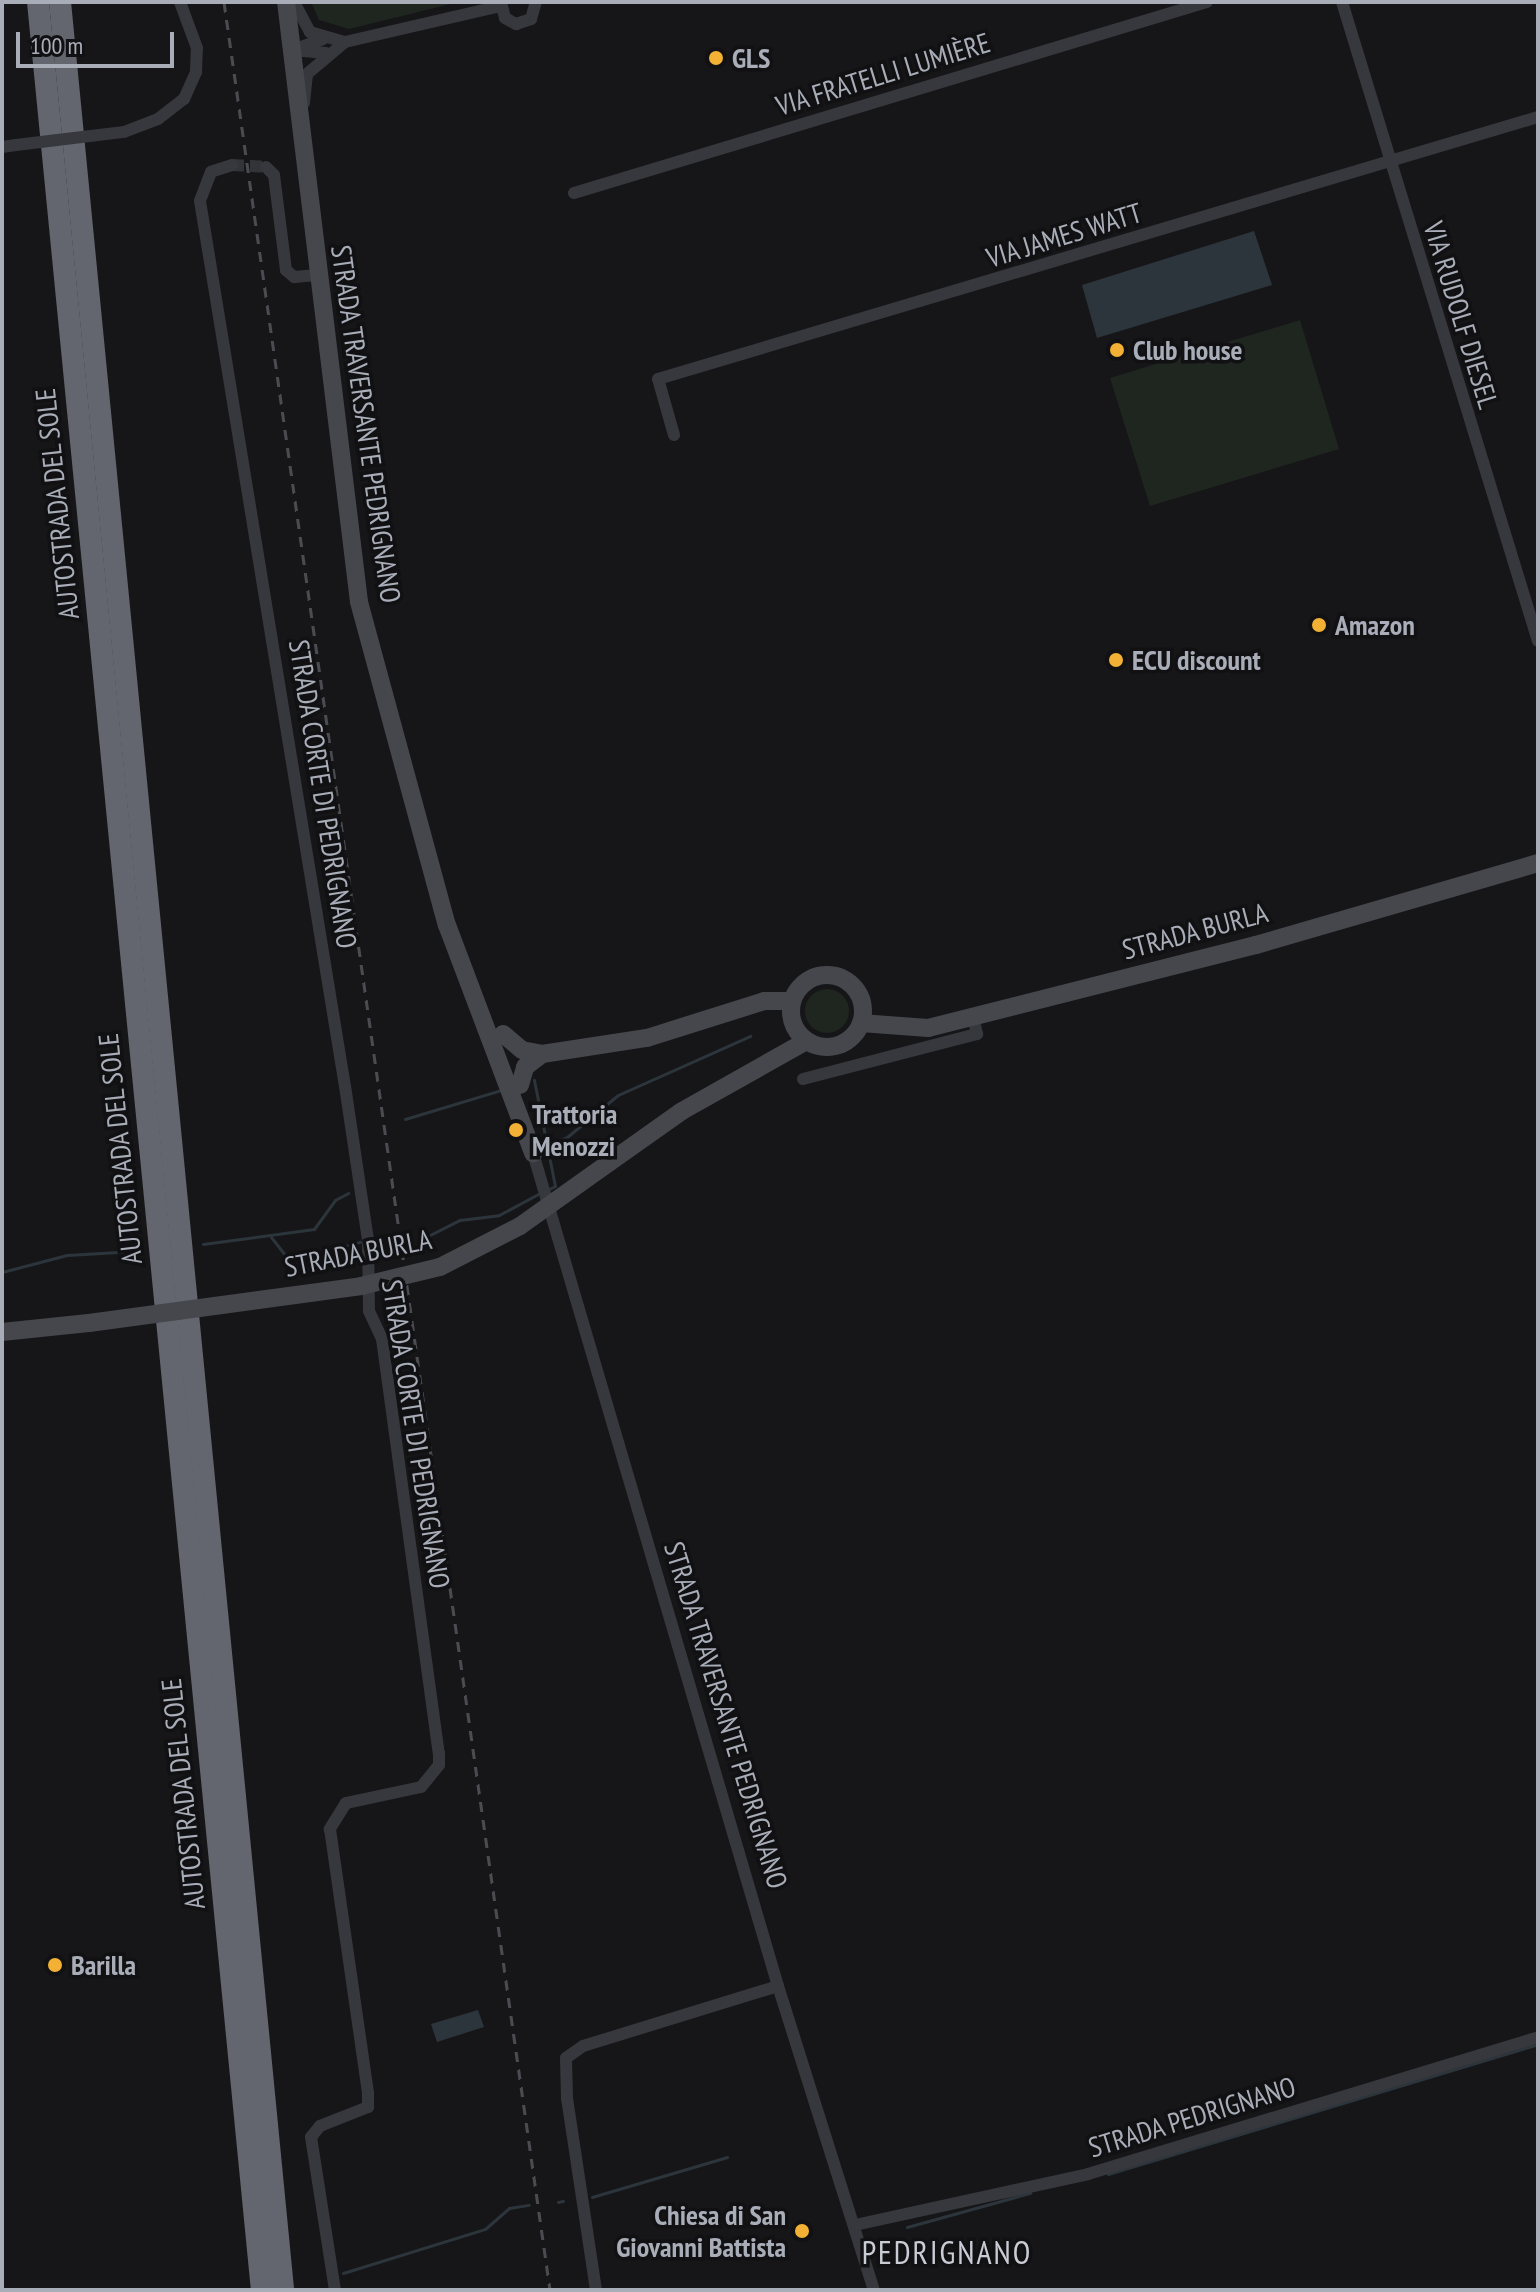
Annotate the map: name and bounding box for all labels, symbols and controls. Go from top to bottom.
scale bar [20,16,178,66]
street label: VIA FRATELLI LUMIÈRE [771,25,995,123]
text: 100 m [30,30,83,61]
place label: GLS [732,41,770,75]
marker: GLS [707,49,725,67]
street label: VIA JAMES WATT [982,195,1146,275]
street label: VIA RUDOLF DIESEL [1416,217,1506,413]
street label: STRADA TRAVERSANTE PEDRIGNANO [324,242,408,606]
place label: Club house [1133,333,1243,367]
marker: Club house [1108,341,1126,359]
street label: AUTOSTRADA DEL SOLE [28,386,86,622]
place label: Amazon [1335,608,1415,642]
marker: Amazon [1310,616,1328,634]
street label: STRADA CORTE DI PEDRIGNANO [282,637,364,951]
place label: ECU discount [1132,643,1261,677]
marker: ECU discount [1107,651,1125,669]
street label: STRADA BURLA [1118,895,1272,967]
street label: AUTOSTRADA DEL SOLE [91,1031,149,1267]
place label: Trattoria Menozzi [532,1097,617,1163]
marker: Trattoria Menozzi [507,1121,525,1139]
street label: STRADA BURLA [281,1222,435,1284]
street label: STRADA CORTE DI PEDRIGNANO [375,1277,457,1591]
street label: STRADA TRAVERSANTE PEDRIGNANO [657,1537,795,1893]
street label: AUTOSTRADA DEL SOLE [154,1676,212,1912]
place label: Barilla [71,1948,136,1982]
marker: Barilla [46,1956,64,1974]
street label: STRADA PEDRIGNANO [1084,2069,1300,2165]
place label: Chiesa di San Giovanni Battista [616,2198,786,2264]
marker: Chiesa di San Giovanni Battista [793,2222,811,2240]
district label: PEDRIGNANO [862,2233,1032,2271]

